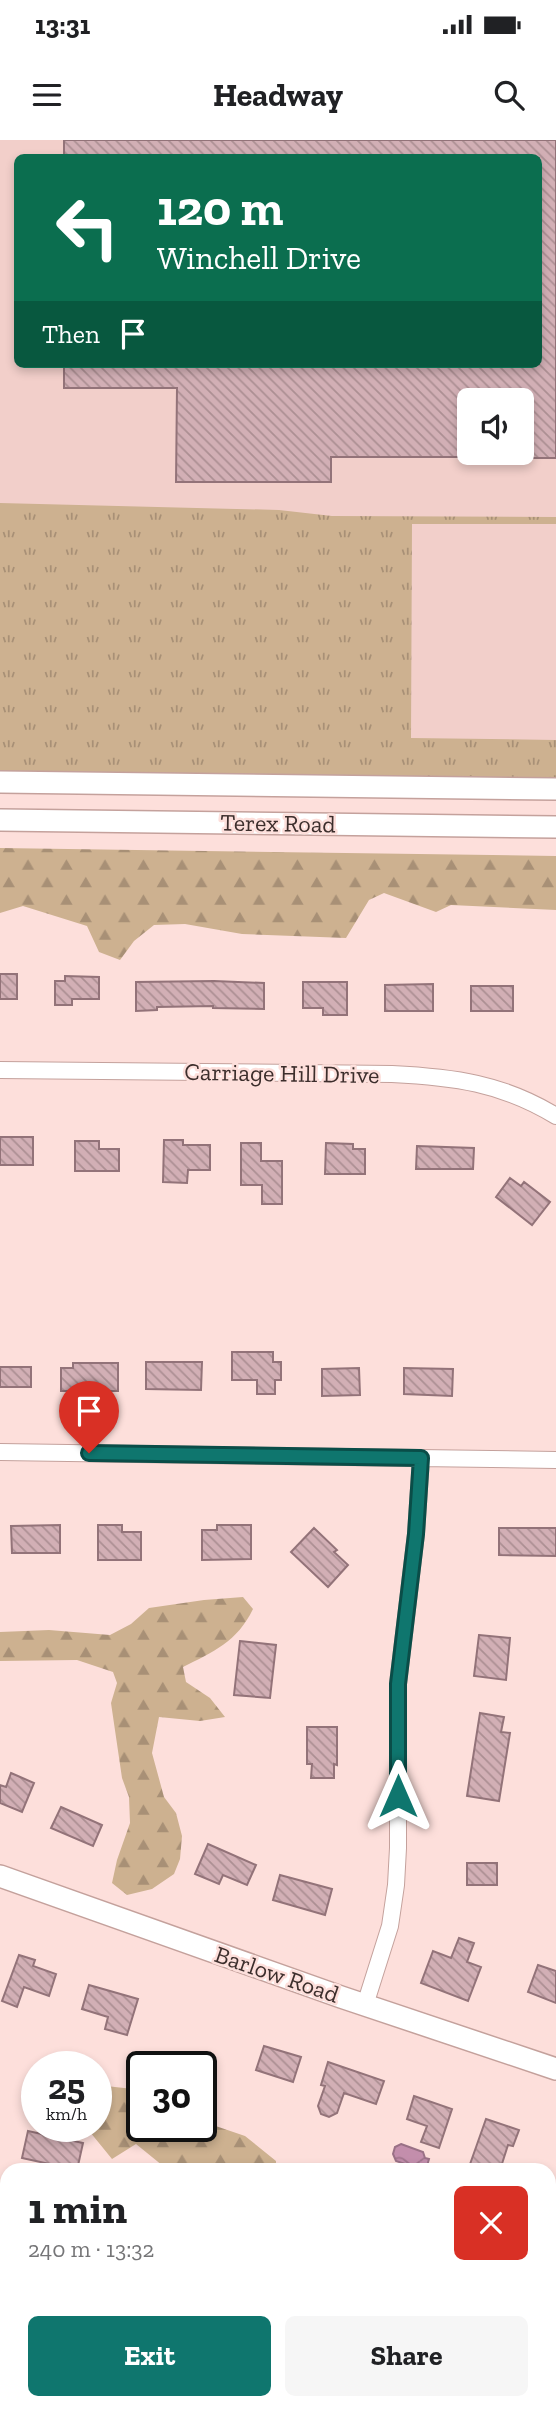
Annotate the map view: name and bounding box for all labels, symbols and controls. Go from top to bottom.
text: 13:31 [35,9,90,41]
icon: menu [28,76,66,114]
text: Headway [213,76,343,114]
icon: search [490,76,528,114]
text: 120 m [157,179,283,238]
icon: left [42,182,133,273]
text: Winchell Drive [157,239,361,277]
icon: arrive [114,315,152,353]
text: Then [42,318,100,350]
map controls [457,388,534,465]
button: sound [457,388,534,465]
street label: Terex Road [220,807,336,839]
street label: Carriage Hill Drive [184,1057,380,1089]
pin [59,1381,119,1453]
icon: arrive [70,1392,108,1430]
position arrow [361,1759,435,1833]
street label: Barlow Road [211,1939,343,2009]
speed limit sign: 30 [126,2051,217,2142]
text: 25 [48,2066,85,2108]
text: km/h [46,2103,87,2125]
text: 1 min [28,2183,127,2234]
button: close [454,2186,528,2260]
text: 240 m · 13:32 [28,2235,154,2263]
button: Exit [28,2316,271,2396]
button: Share [285,2316,528,2396]

